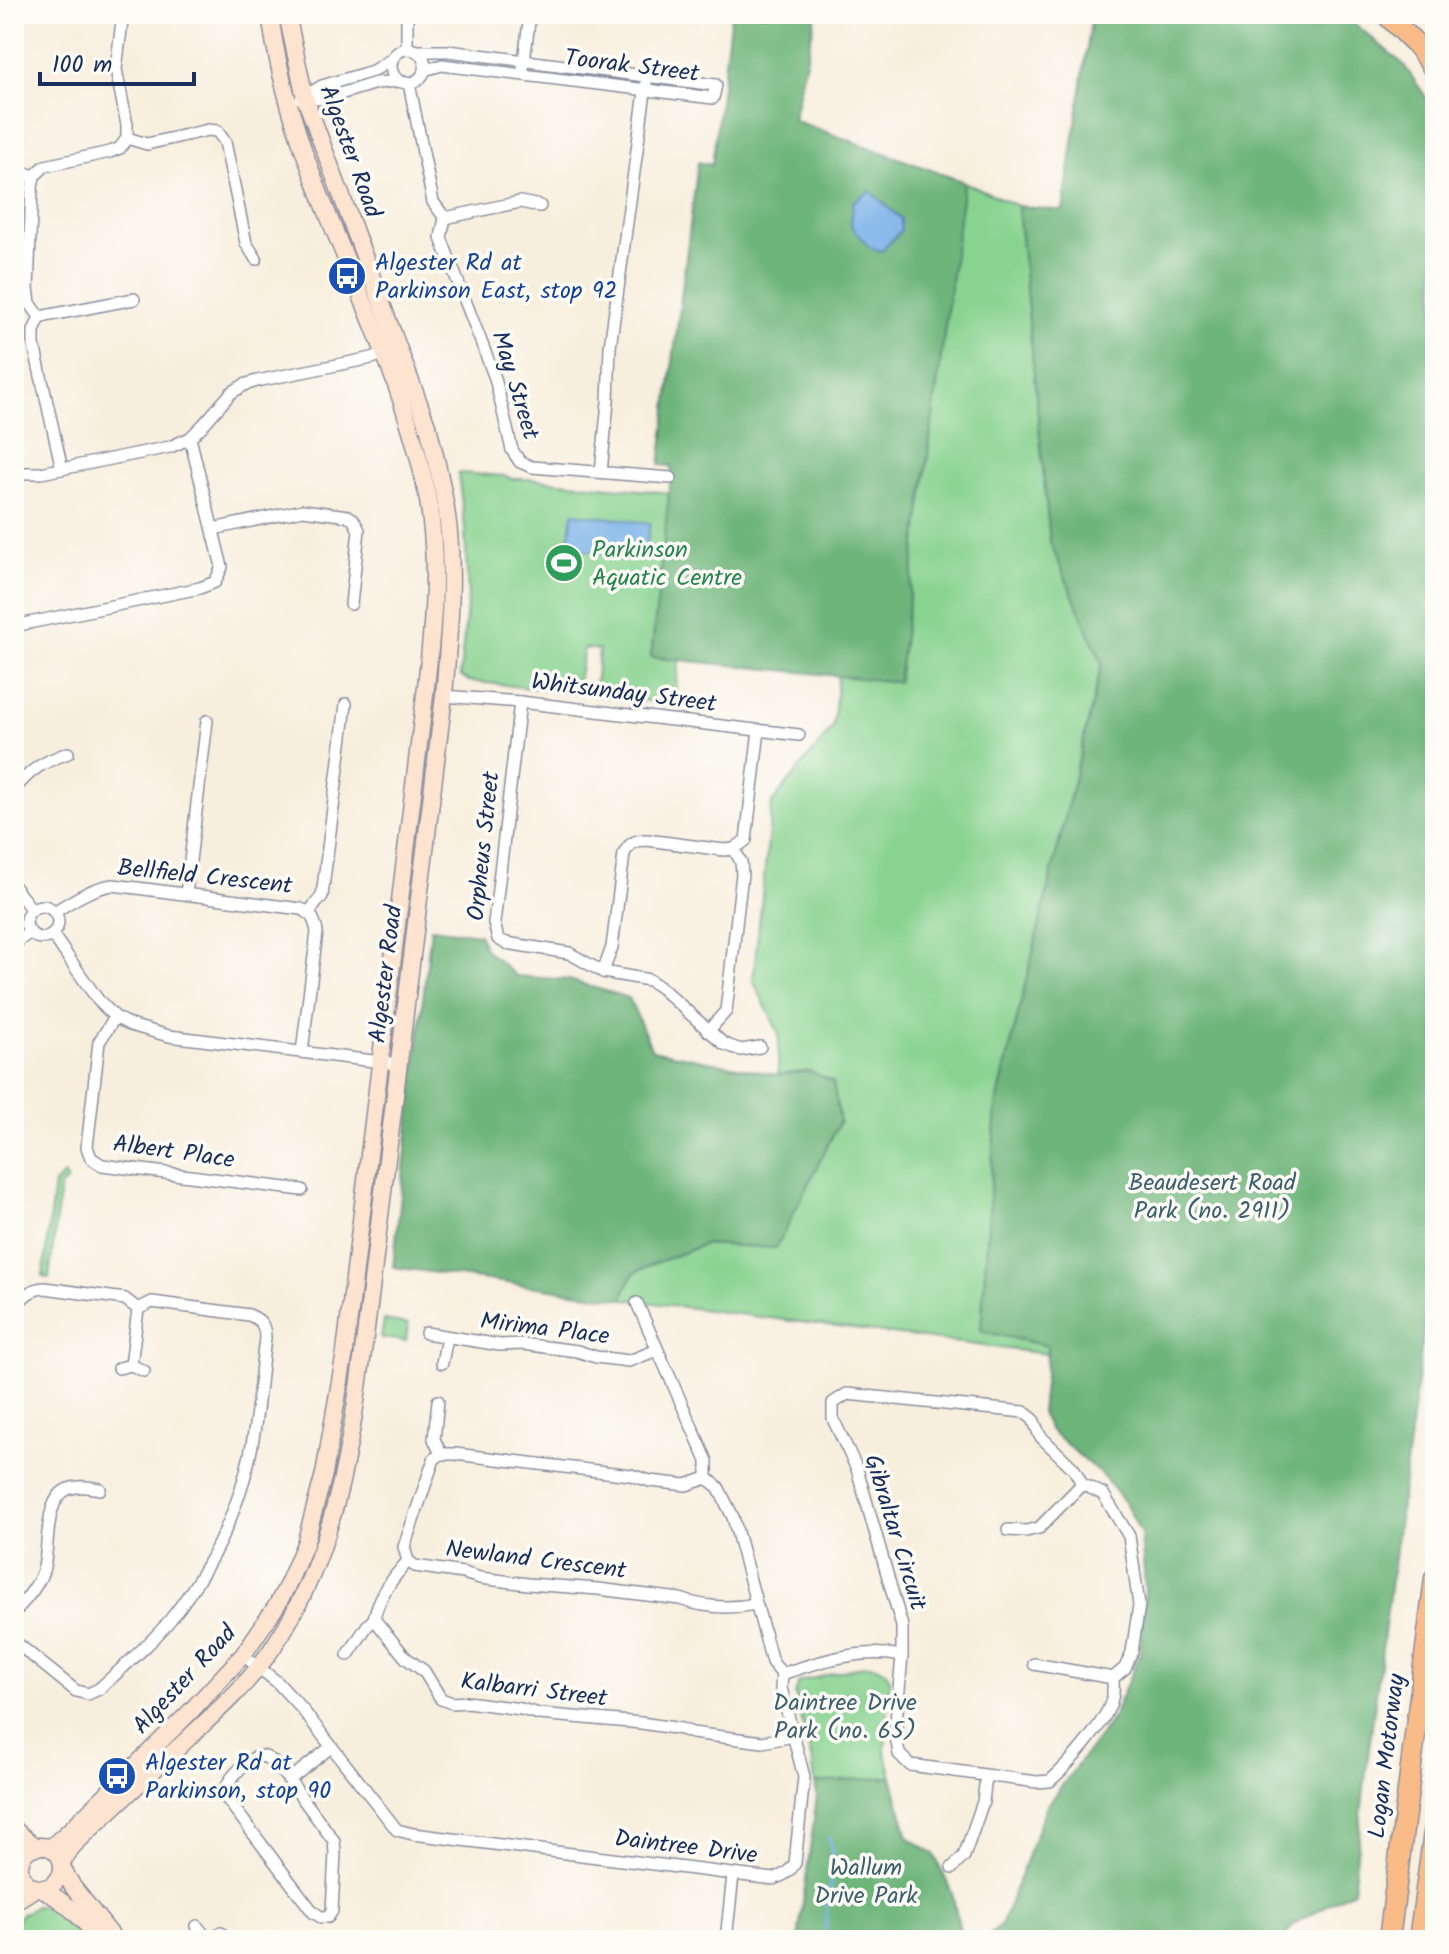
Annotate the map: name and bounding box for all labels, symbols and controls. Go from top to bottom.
scale bar [40,36,194,86]
street label: Toorak Street [562,39,702,94]
text: 100 m [52,46,112,85]
street label: Algester Road [308,80,392,224]
place label: Algester Rd at Parkinson East, stop 92 [375,244,618,311]
bus stop icon: Algester Rd at Parkinson East, stop 92 [326,255,368,297]
street label: May Street [480,326,550,445]
place label: Parkinson Aquatic Centre [592,531,742,598]
sports icon: Parkinson Aquatic Centre [543,542,585,584]
street label: Whitsunday Street [529,663,719,724]
street label: Orpheus Street [457,769,512,923]
street label: Bellfield Crescent [115,849,295,906]
street label: Algester Road [359,902,414,1045]
street label: Albert Place [110,1125,237,1180]
park label: Beaudesert Road Park (no. 2911) [1128,1164,1297,1231]
street label: Mirima Place [478,1302,612,1357]
street label: Gibraltar Circuit [852,1450,937,1616]
street label: Newland Crescent [443,1530,629,1591]
street label: Algester Road [124,1615,247,1744]
street label: Kalbarri Street [458,1662,610,1719]
street label: Logan Motorway [1358,1671,1417,1841]
park label: Daintree Drive Park (no. 65) [773,1684,917,1751]
place label: Algester Rd at Parkinson, stop 90 [145,1744,331,1811]
bus stop icon: Algester Rd at Parkinson, stop 90 [96,1755,138,1797]
street label: Daintree Drive [612,1819,760,1876]
park label: Wallum Drive Park [814,1849,918,1916]

